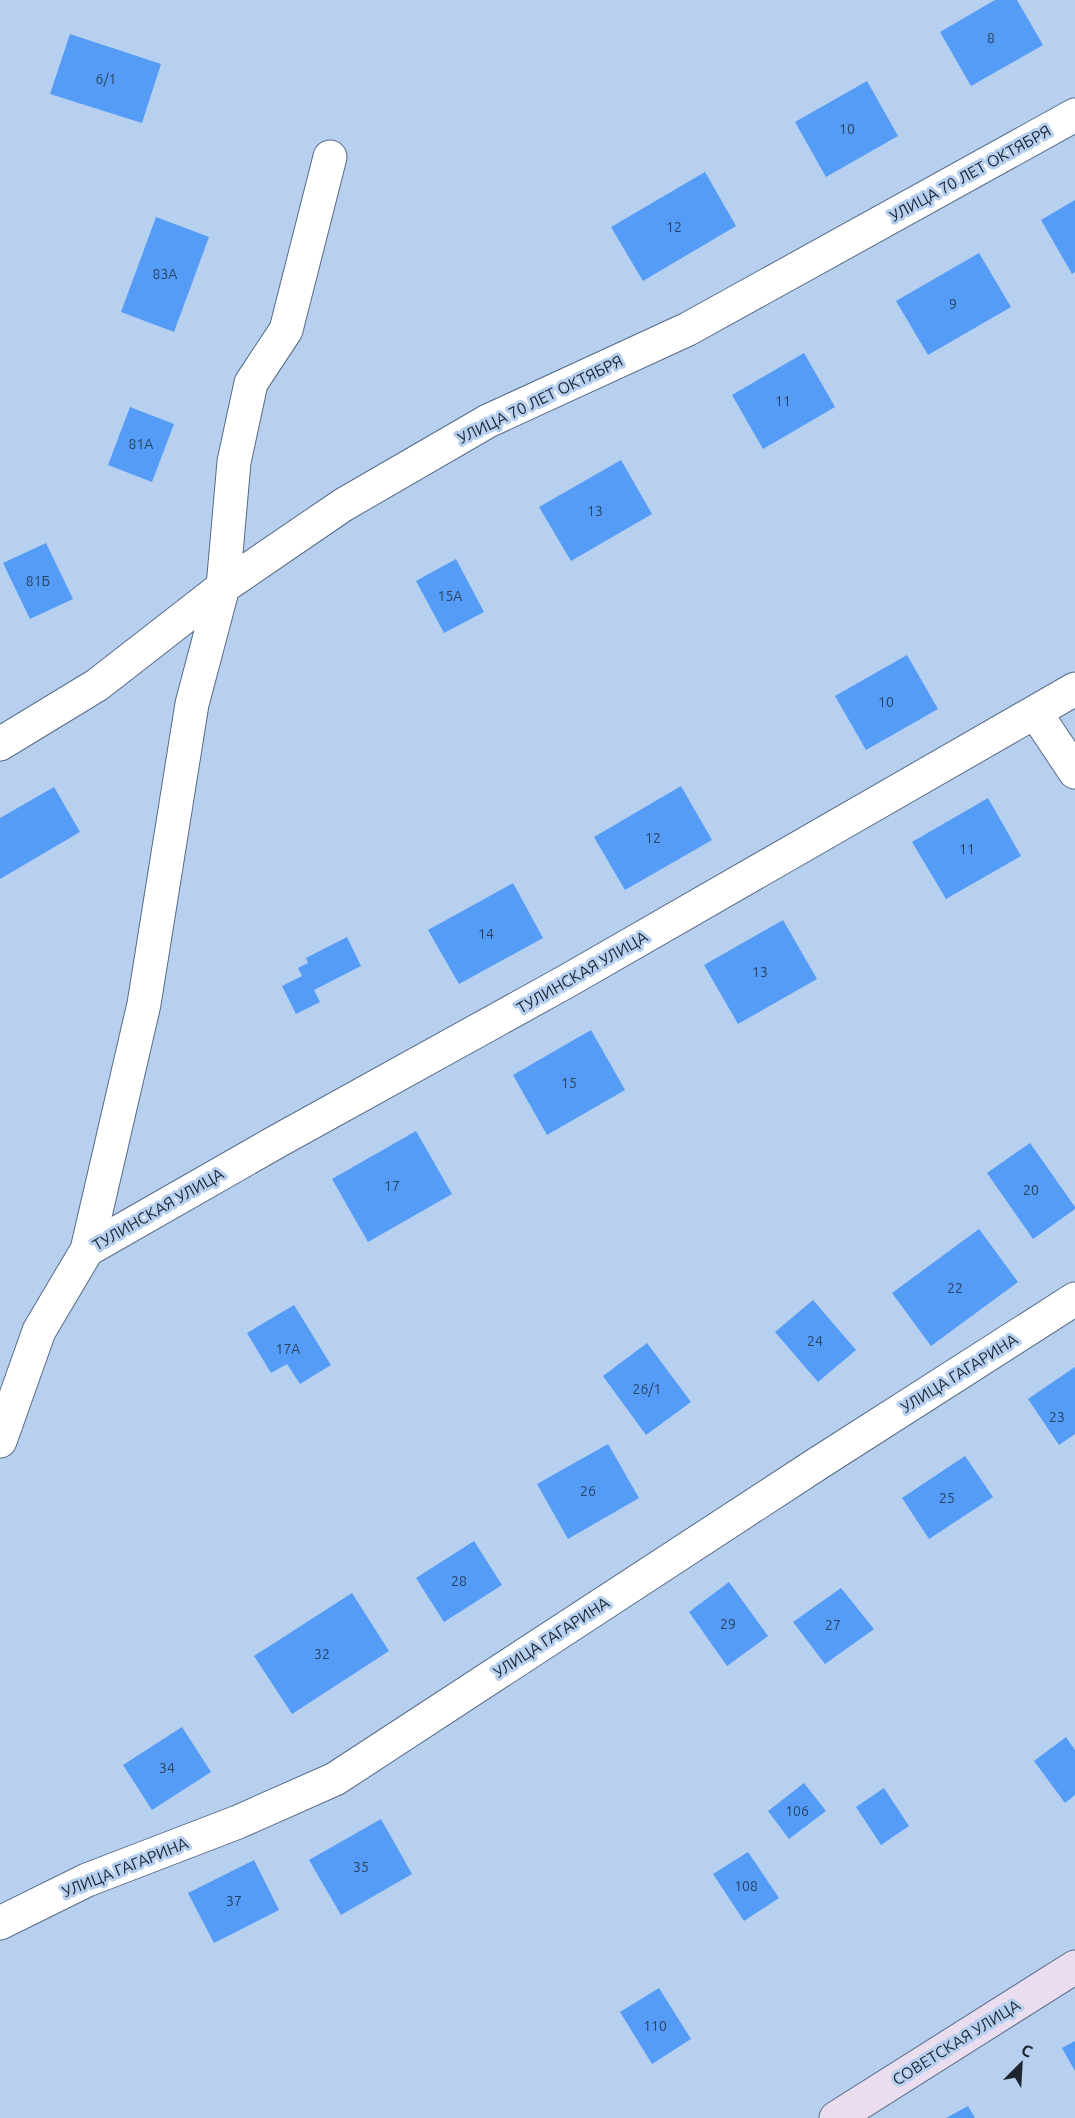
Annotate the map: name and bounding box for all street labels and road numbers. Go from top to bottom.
street label: УЛИЦА 70 ЛЕТ ОКТЯБРЯ [886,121,1054,225]
street label: УЛИЦА 70 ЛЕТ ОКТЯБРЯ [455,351,625,447]
street label: ТУЛИНСКАЯ УЛИЦА [513,927,651,1017]
street label: ТУЛИНСКАЯ УЛИЦА [89,1164,227,1254]
street label: УЛИЦА ГАГАРИНА [897,1330,1021,1416]
street label: УЛИЦА ГАГАРИНА [490,1593,613,1681]
street label: УЛИЦА ГАГАРИНА [59,1833,191,1900]
street label: СОВЕТСКАЯ УЛИЦА [889,1995,1024,2089]

